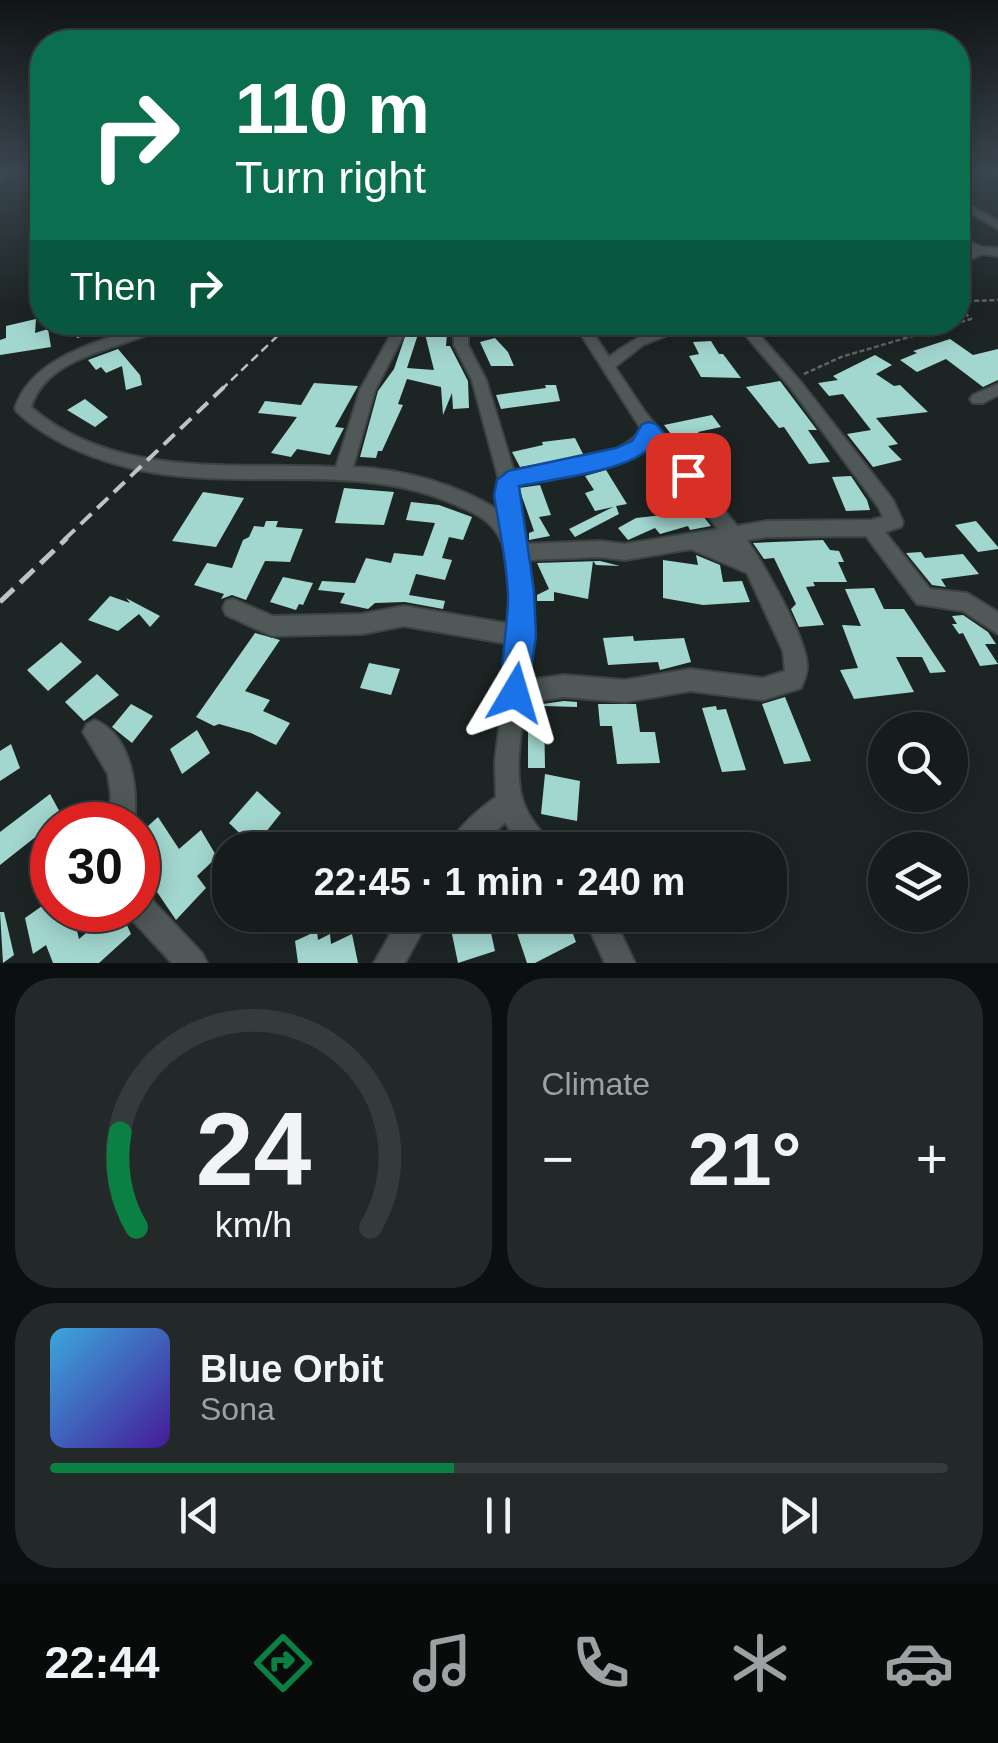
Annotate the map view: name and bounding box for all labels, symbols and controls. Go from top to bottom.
icon: right [70,70,200,200]
text: 110 m [235,70,430,148]
text: Turn right [235,152,426,203]
icon: right [177,260,232,315]
text: Then [70,266,157,308]
pin [646,433,731,518]
icon: arrive [661,448,716,503]
position arrow [463,641,567,745]
map controls [868,712,968,932]
button: search [868,712,968,812]
speed limit sign: 30 [30,802,160,932]
button: layers [868,832,968,932]
text: 22:45 · 1 min · 240 m [314,861,685,903]
text: Climate [542,1066,650,1102]
text: 24 [195,1091,311,1207]
text: 21° [688,1117,801,1201]
text: − [542,1128,574,1190]
text: + [916,1128,948,1190]
text: km/h [215,1205,292,1245]
text: Blue Orbit [200,1348,384,1390]
text: Sona [200,1391,275,1427]
icon: previous [172,1488,227,1543]
icon: pause [471,1488,526,1543]
icon: next [771,1488,826,1543]
icon: directions [248,1628,318,1698]
icon: music [407,1628,477,1698]
icon: phone [566,1628,636,1698]
icon: climate [725,1628,795,1698]
icon: car [884,1628,954,1698]
text: 22:44 [44,1637,160,1688]

